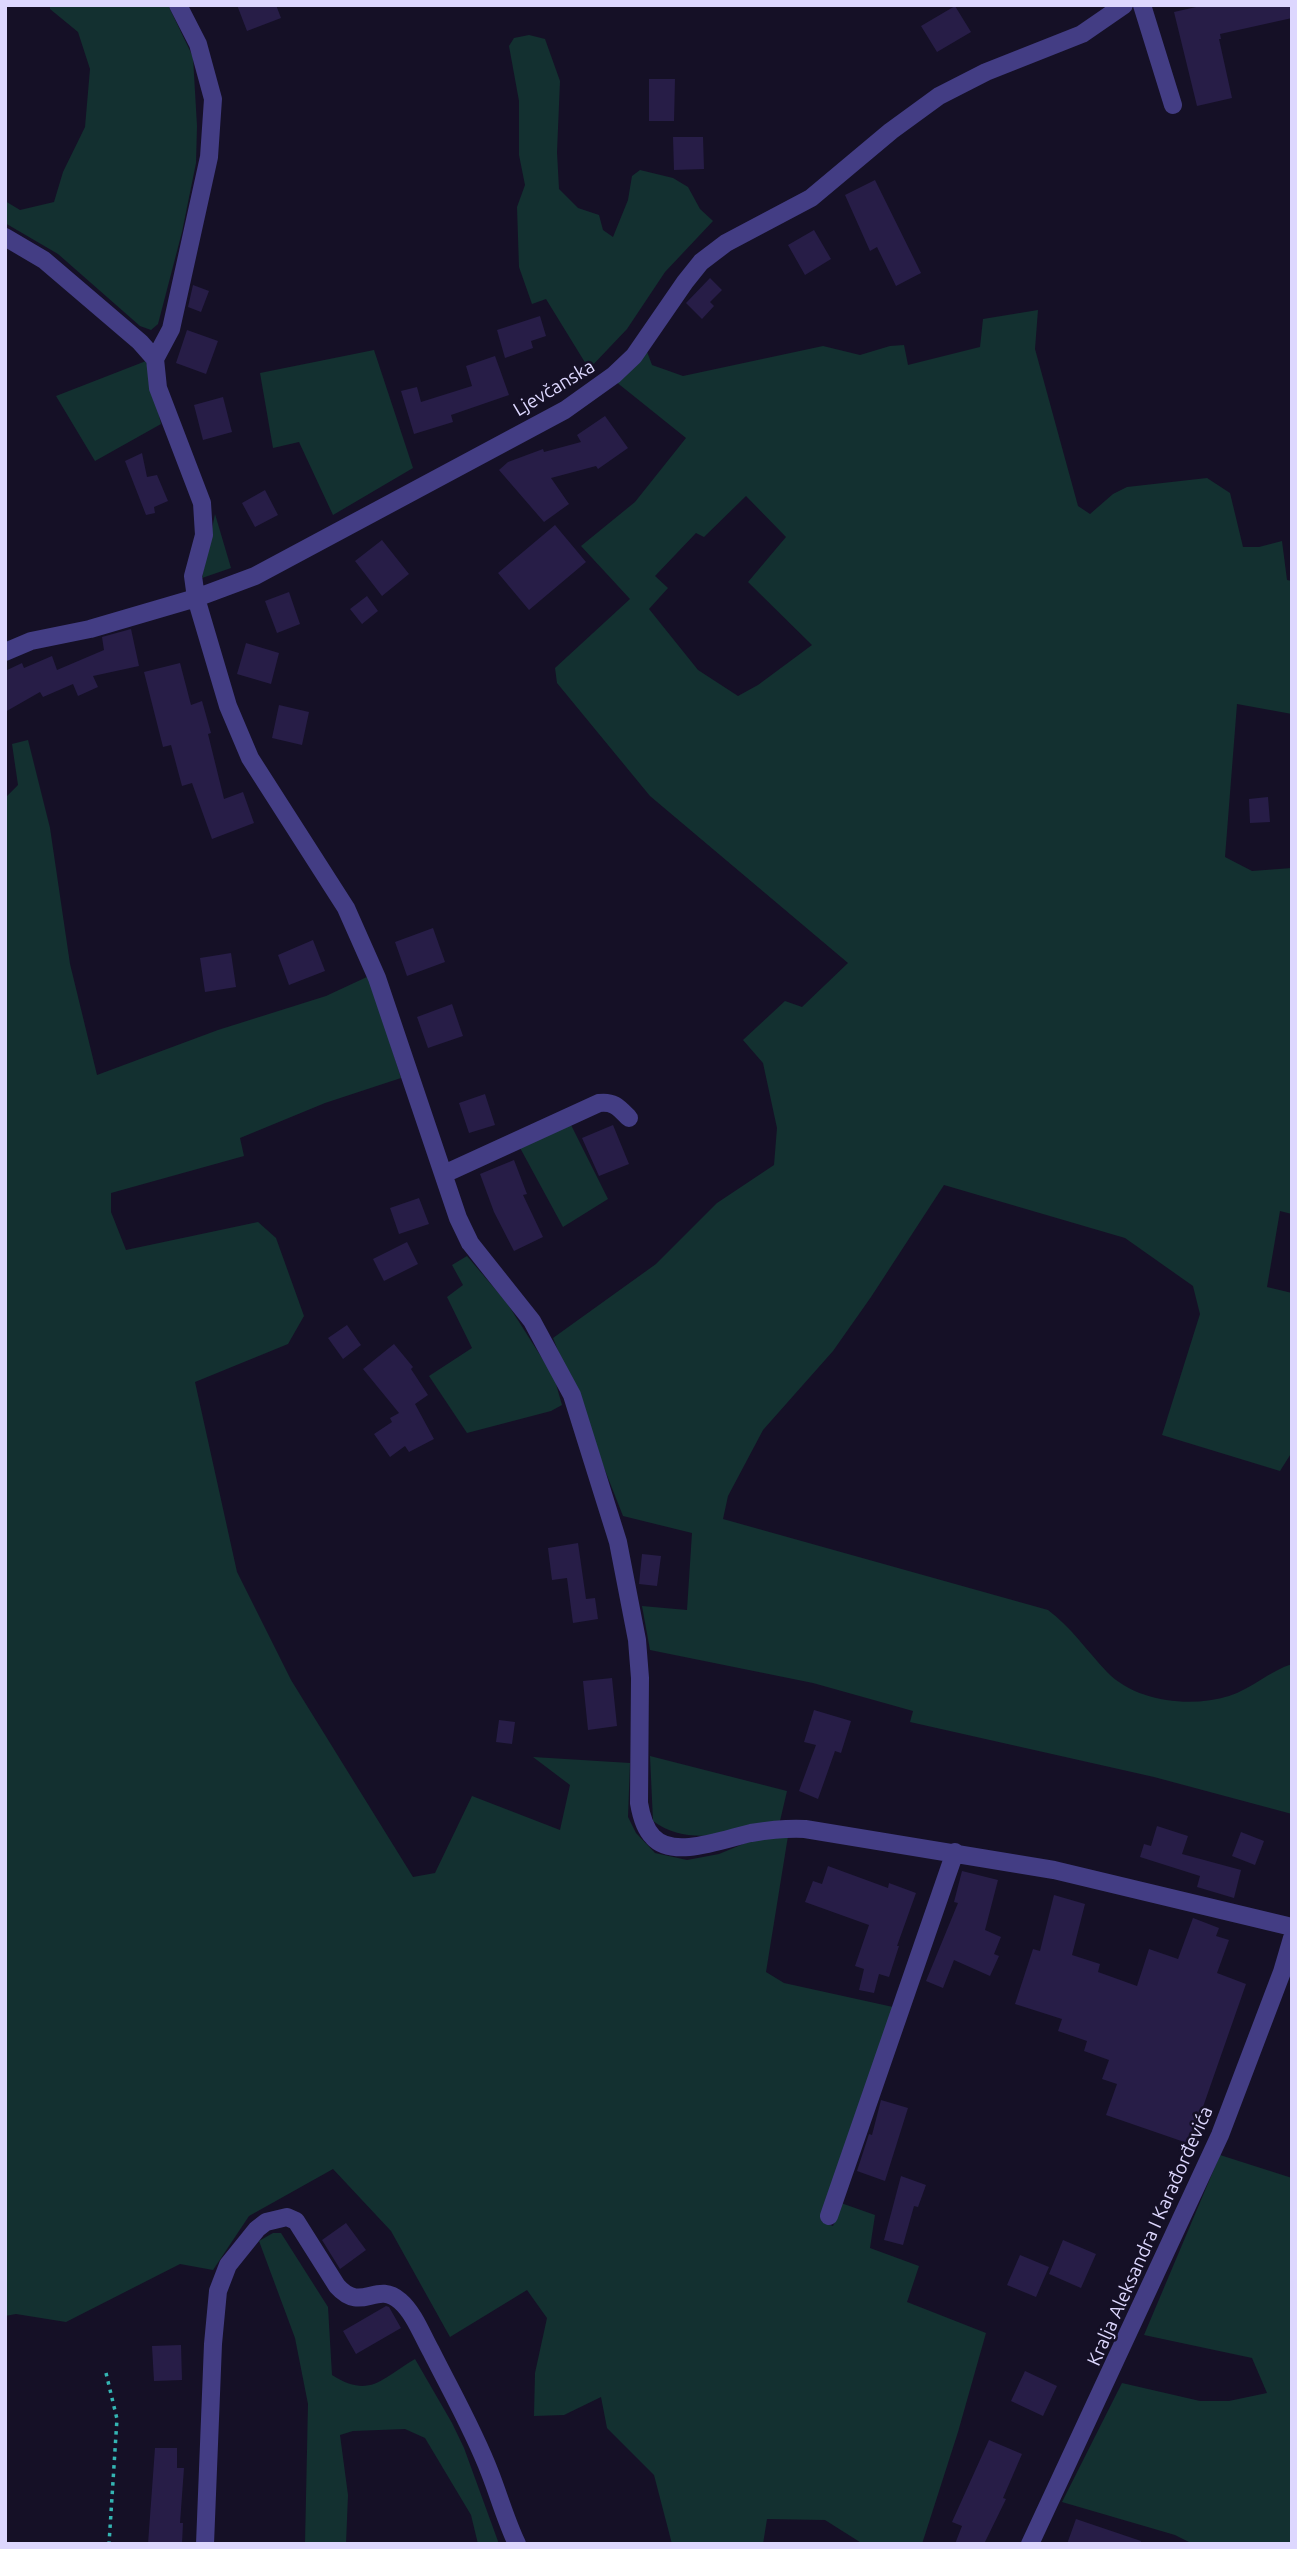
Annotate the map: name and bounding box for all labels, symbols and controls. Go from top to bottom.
street label: Ljevčanska [509,355,599,421]
street label: Kralja Aleksandra I Karađorđevića [1082,2103,1218,2369]

